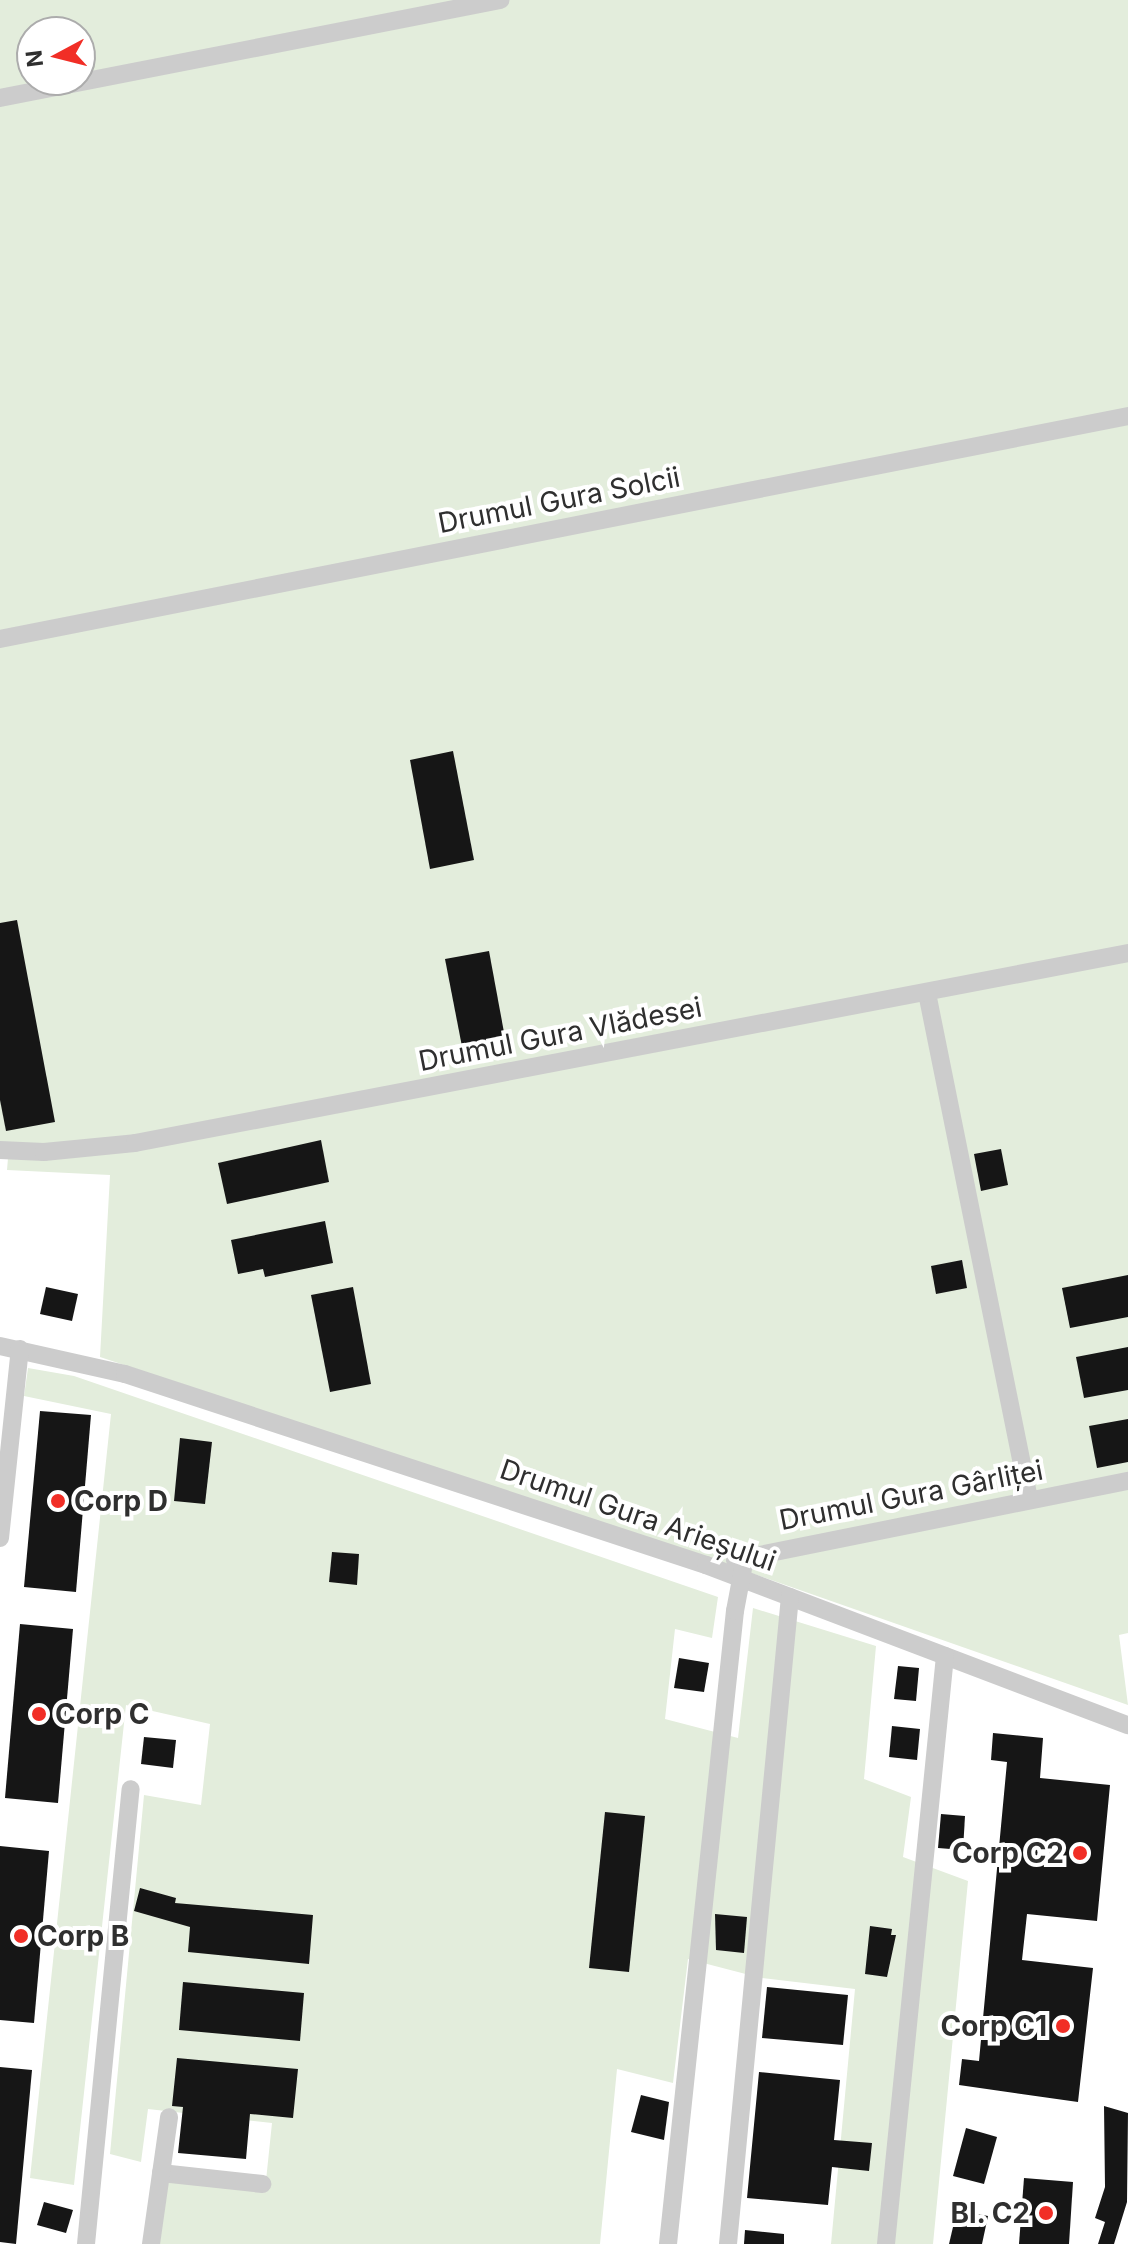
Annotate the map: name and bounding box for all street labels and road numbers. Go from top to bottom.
street label: Drumul Gura Solcii [435,460,683,540]
street label: Drumul Gura Vlădesei [416,990,704,1078]
street label: Drumul Gura Arieșului [496,1452,780,1578]
street label: Drumul Gura Gârliței [776,1453,1046,1537]

